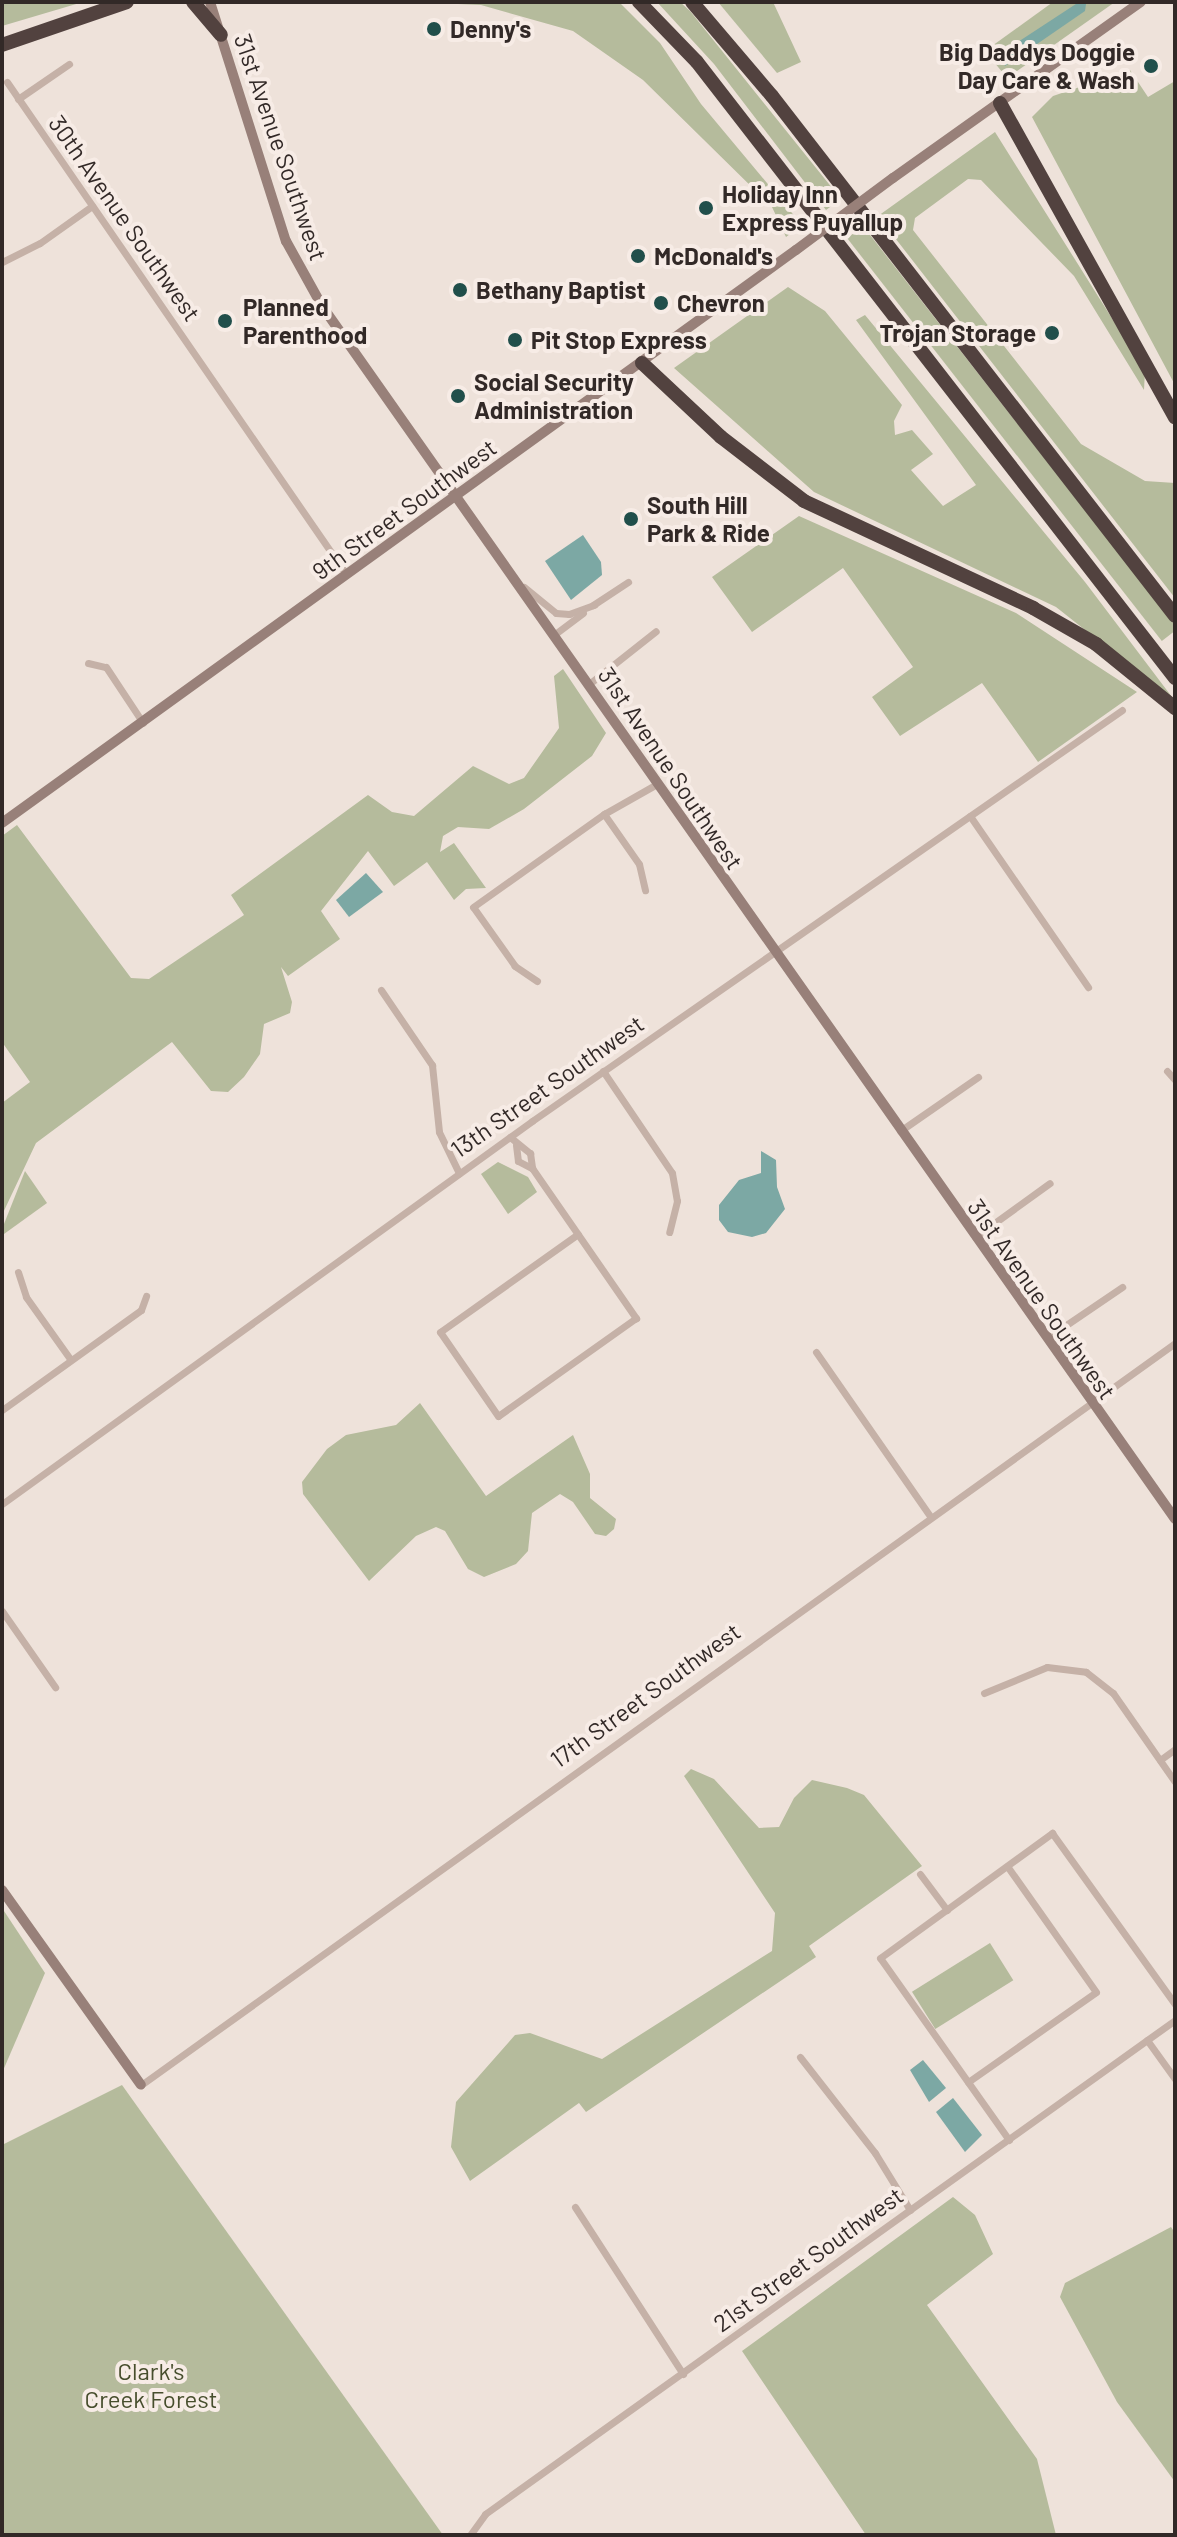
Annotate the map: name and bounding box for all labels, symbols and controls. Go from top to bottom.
place label: Denny's [450,15,531,43]
marker: Denny's [425,20,443,38]
street label: 31st Avenue Southwest [229,30,333,264]
place label: Big Daddys Doggie Day Care & Wash [939,38,1135,94]
marker: Big Daddys Doggie Day Care & Wash [1142,57,1160,75]
street label: 30th Avenue Southwest [43,110,207,326]
place label: Holiday Inn Express Puyallup [722,180,903,236]
marker: Holiday Inn Express Puyallup [697,199,715,217]
place label: McDonald's [654,242,773,270]
marker: McDonald's [629,247,647,265]
place label: Bethany Baptist [476,276,646,304]
marker: Bethany Baptist [451,281,469,299]
place label: Chevron [677,289,765,317]
place label: Planned Parenthood [243,293,367,349]
marker: Chevron [652,294,670,312]
marker: Planned Parenthood [214,310,236,332]
place label: Trojan Storage [880,319,1036,347]
marker: Trojan Storage [1043,324,1061,342]
place label: Pit Stop Express [531,326,707,354]
marker: Pit Stop Express [506,331,524,349]
place label: Social Security Administration [474,368,634,424]
marker: Social Security Administration [449,387,467,405]
street label: 9th Street Southwest [306,433,502,585]
place label: South Hill Park & Ride [647,491,770,547]
marker: South Hill Park & Ride [622,510,640,528]
street label: 31st Avenue Southwest [593,661,749,875]
street label: 13th Street Southwest [445,1009,649,1163]
street label: 31st Avenue Southwest [962,1193,1122,1405]
street label: 17th Street Southwest [544,1616,746,1774]
street label: 21st Street Southwest [708,2181,908,2337]
park label: Clark's Creek Forest [85,2357,217,2413]

